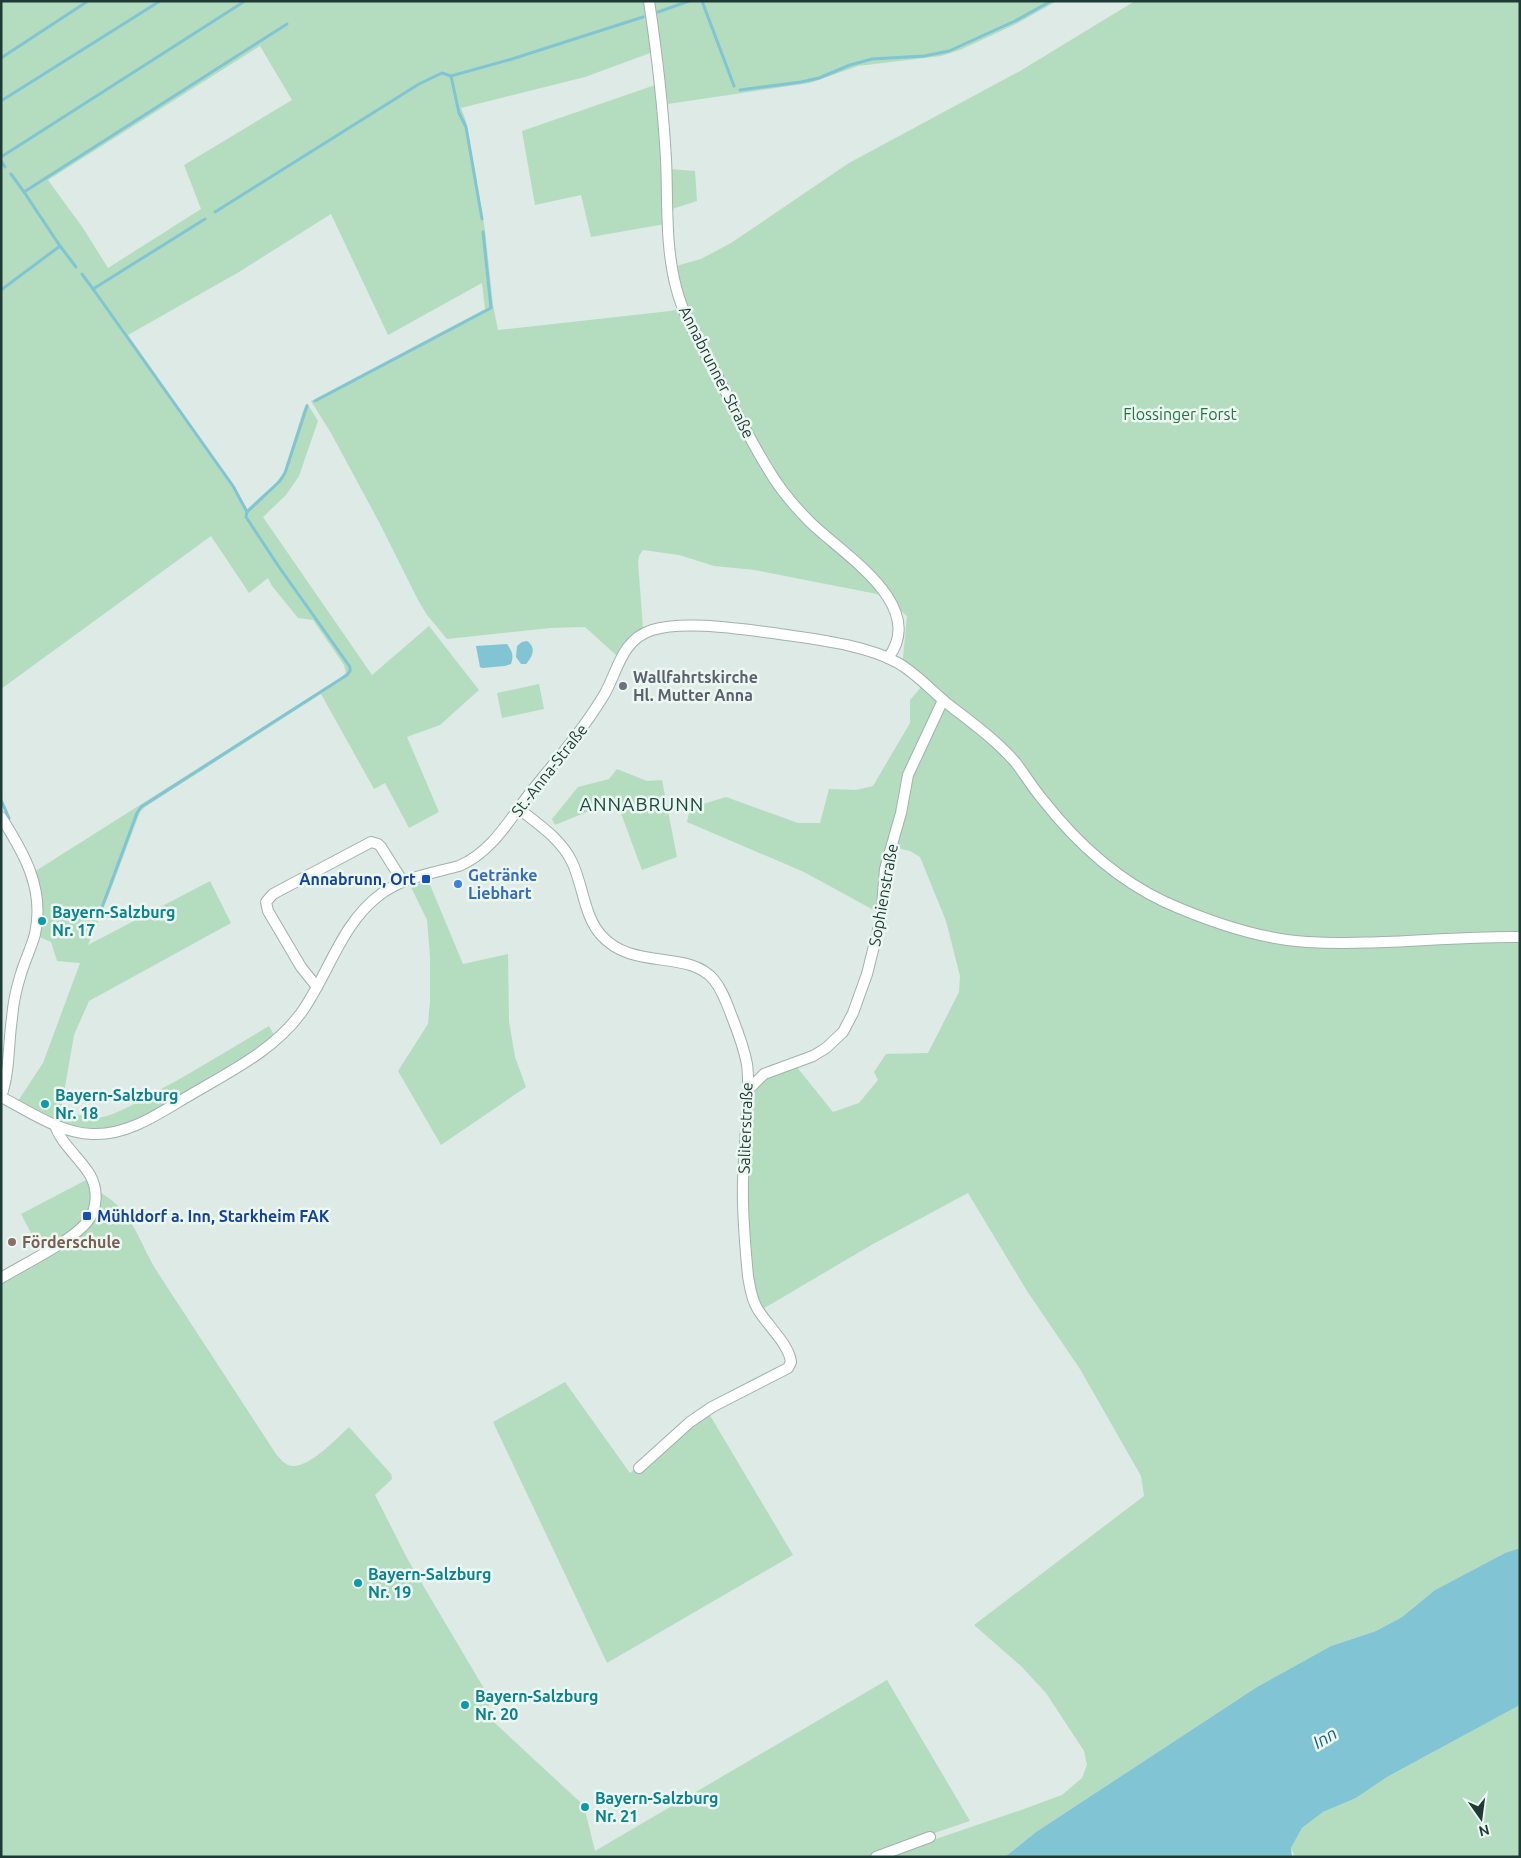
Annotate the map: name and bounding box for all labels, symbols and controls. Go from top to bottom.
street label: Annabrunner Straße [676,303,758,441]
park label: Flossinger Forst [1123,405,1238,423]
place label: Wallfahrtskirche Hl. Mutter Anna [633,668,758,704]
marker: Wallfahrtskirche Hl. Mutter Anna [617,680,629,692]
street label: St.-Anna-Straße [507,720,591,820]
district label: ANNABRUNN [580,793,704,815]
street label: Sophienstraße [865,842,901,948]
place label: Getränke Liebhart [468,866,537,902]
place label: Annabrunn, Ort [299,870,416,888]
marker: Annabrunn, Ort [420,873,432,885]
marker: Getränke Liebhart [452,878,464,890]
place label: Bayern-Salzburg Nr. 17 [52,903,175,939]
marker: Bayern-Salzburg Nr. 17 [36,915,48,927]
street label: Saliterstraße [734,1082,756,1174]
place label: Bayern-Salzburg Nr. 18 [55,1086,178,1122]
marker: Bayern-Salzburg Nr. 18 [39,1098,51,1110]
place label: Mühldorf a. Inn, Starkheim FAK [97,1207,330,1225]
marker: Mühldorf a. Inn, Starkheim FAK [81,1210,93,1222]
place label: Förderschule [22,1233,121,1251]
marker: Förderschule [6,1236,18,1248]
place label: Bayern-Salzburg Nr. 19 [368,1565,491,1601]
marker: Bayern-Salzburg Nr. 19 [352,1577,364,1589]
place label: Bayern-Salzburg Nr. 20 [475,1687,598,1723]
marker: Bayern-Salzburg Nr. 20 [459,1699,471,1711]
water label: Inn [1309,1722,1340,1752]
place label: Bayern-Salzburg Nr. 21 [595,1789,718,1825]
north arrow [1456,1793,1506,1843]
marker: Bayern-Salzburg Nr. 21 [579,1801,591,1813]
text: N [1477,1822,1491,1840]

